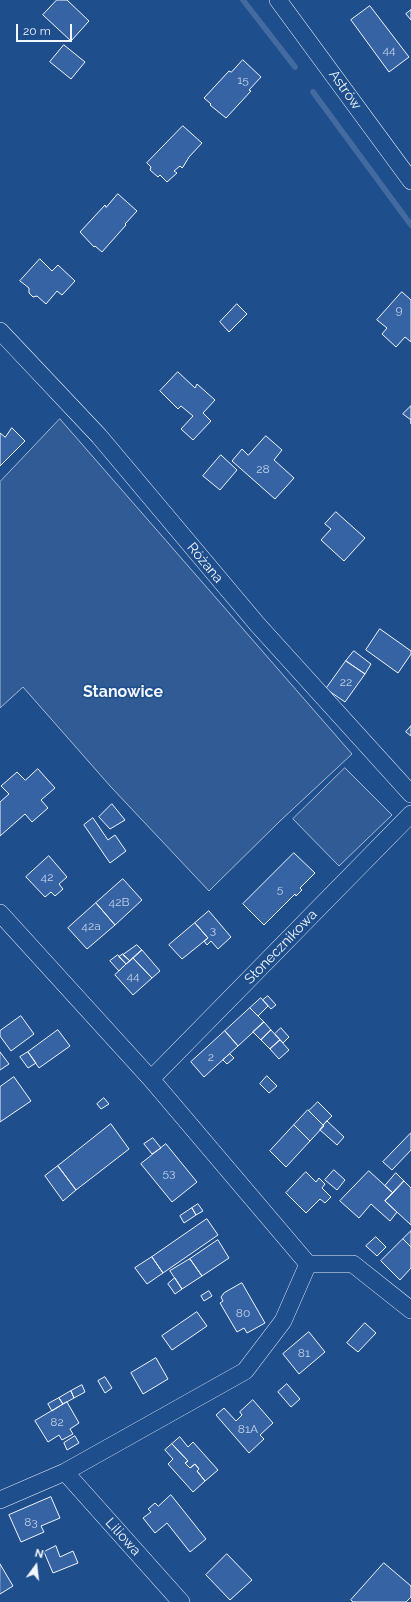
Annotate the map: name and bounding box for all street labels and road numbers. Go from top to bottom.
street label: Astrów [325,67,365,113]
street label: Różana [183,539,227,587]
street label: Słonecznikowa [241,906,321,988]
street label: Liliowa [102,1515,144,1559]

